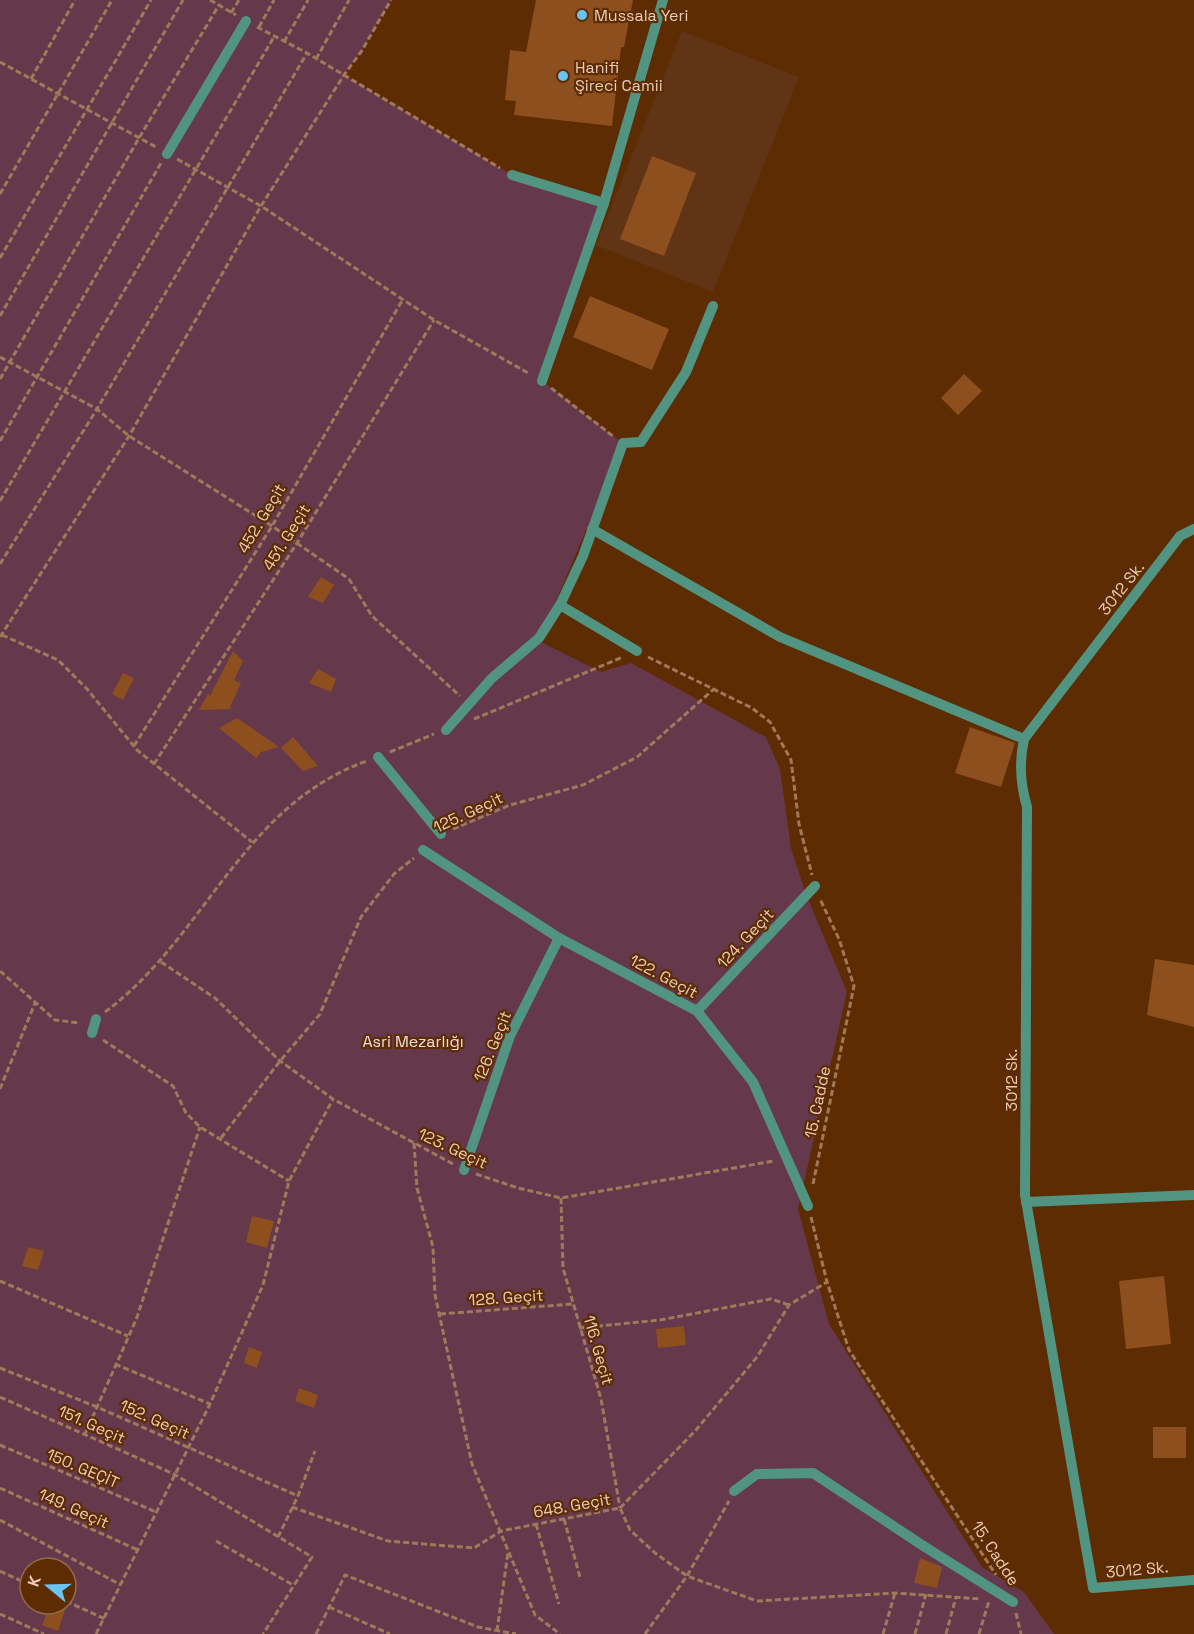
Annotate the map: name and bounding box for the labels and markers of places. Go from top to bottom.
place label: Mussala Yeri [594,5,688,26]
marker: Mussala Yeri [575,8,589,22]
place label: Hanifi Şireci Camii [575,57,663,96]
marker: Hanifi Şireci Camii [556,69,570,83]

